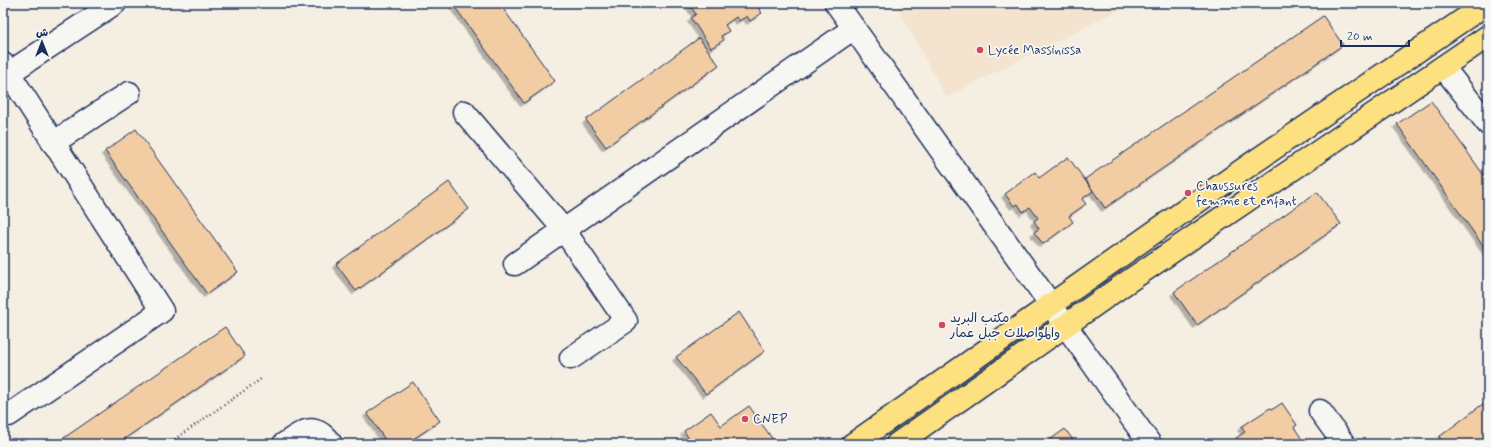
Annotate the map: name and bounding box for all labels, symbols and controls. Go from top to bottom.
north arrow [22,22,62,62]
scale bar [1341,22,1409,48]
text: ش [36,26,48,40]
text: 20 m [1347,29,1373,45]
place label: Lycée Massinissa [988,42,1081,59]
marker: Lycée Massinissa [975,45,985,55]
place label: Chaussures femme et enfant [1196,178,1297,210]
marker: Chaussures femme et enfant [1183,188,1193,198]
place label: مكتب البريد والمواصلات جبل عمار [949,310,1060,342]
marker: مكتب البريد والمواصلات جبل عمار [937,320,947,330]
place label: CNEP [753,411,788,428]
marker: CNEP [740,414,750,424]

